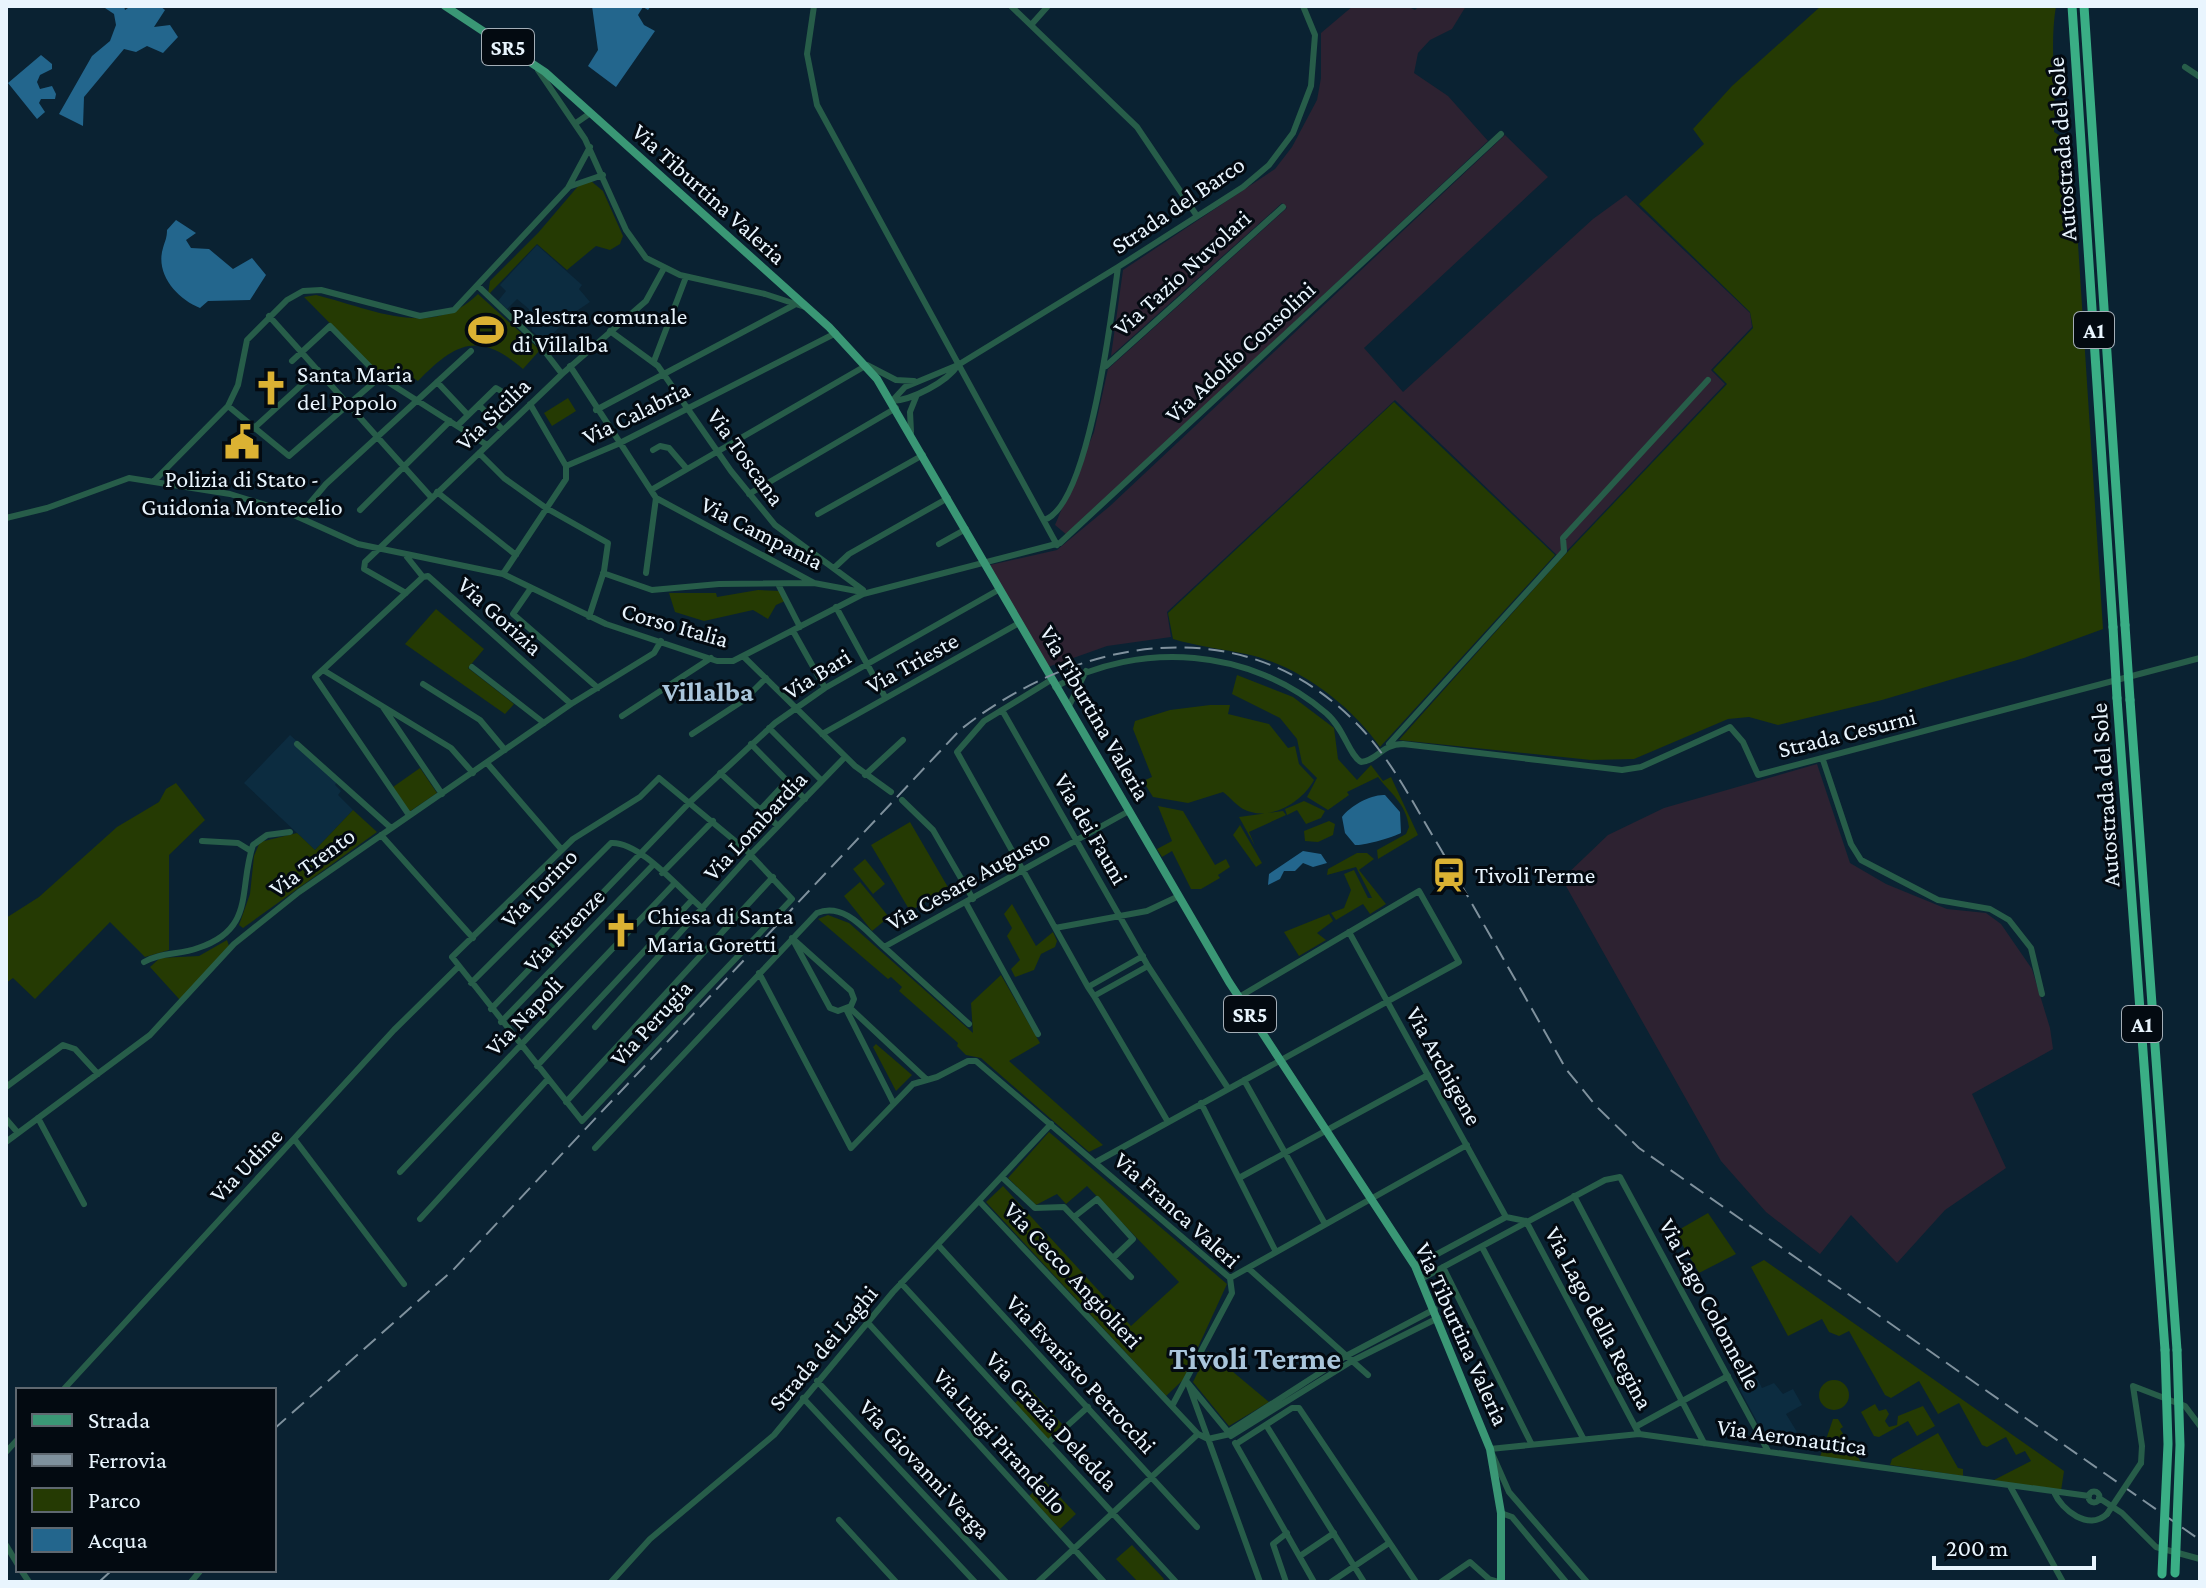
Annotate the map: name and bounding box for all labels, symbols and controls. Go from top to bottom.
road number: SR5 [482,29,534,65]
street label: Autostrada del Sole [2042,56,2081,242]
street label: Via Tiburtina Valeria [627,118,792,270]
street label: Strada del Barco [1106,150,1249,259]
street label: Via Tazio Nuvolari [1108,204,1256,341]
street label: Via Adolfo Consolini [1159,275,1320,428]
place label: Palestra comunale di Villalba [512,302,687,357]
sports icon: Palestra comunale di Villalba [467,311,505,349]
road number: A1 [2074,312,2114,348]
place label: Santa Maria del Popolo [297,360,413,415]
church icon: Santa Maria del Popolo [252,369,290,407]
street label: Via Sicilia [450,372,535,456]
street label: Via Calabria [578,375,694,450]
street label: Via Toscana [702,403,791,511]
public building icon: Polizia di Stato - Guidonia Montecelio [223,423,261,461]
place label: Polizia di Stato - Guidonia Montecelio [141,465,343,520]
street label: Via Campania [697,490,828,575]
street label: Via Gorizia [452,571,548,661]
street label: Corso Italia [619,596,732,653]
street label: Via Tiburtina Valeria [1034,621,1156,805]
street label: Via Trieste [861,626,963,699]
street label: Via Bari [778,642,855,705]
district label: Villalba [661,676,754,707]
street label: Strada Cesurni [1775,702,1919,763]
street label: Autostrada del Sole [2085,702,2124,888]
street label: Via Lombardia [697,765,812,886]
street label: Via dei Fauni [1049,769,1134,889]
street label: Via Trento [264,821,360,902]
street label: Via Cesare Augusto [881,823,1054,936]
street label: Via Torino [495,843,583,933]
station icon: Tivoli Terme [1430,856,1468,894]
place label: Tivoli Terme [1475,861,1595,888]
street label: Via Firenze [517,882,610,977]
place label: Chiesa di Santa Maria Goretti [647,902,793,957]
church icon: Chiesa di Santa Maria Goretti [602,911,640,949]
street label: Via Napoli [480,971,568,1061]
street label: Via Perugia [604,974,697,1071]
road number: SR5 [1224,996,1276,1032]
street label: Via Archigene [1401,1002,1488,1130]
road number: A1 [2122,1006,2162,1042]
street label: Via Udine [204,1122,288,1207]
street label: Via Franca Valeri [1109,1146,1246,1273]
street label: Via Cecco Angiolieri [999,1196,1148,1353]
street label: Via Lago Colonnelle [1654,1214,1767,1394]
street label: Via Lago della Regina [1540,1222,1659,1414]
street label: Via Tiburtina Valeria [1410,1238,1515,1429]
street label: Strada dei Laghi [763,1280,883,1415]
street label: Via Evaristo Petrocchi [1001,1289,1162,1459]
district label: Tivoli Terme [1169,1340,1341,1376]
street label: Via Grazia Deledda [981,1345,1124,1496]
street label: Via Luigi Pirandello [928,1362,1073,1519]
legend [16,1388,276,1572]
street label: Via Giovanni Verga [854,1393,997,1544]
text: Strada [88,1406,150,1433]
street label: Via Aeronautica [1715,1413,1869,1460]
text: Ferrovia [88,1446,167,1473]
text: Parco [88,1486,141,1513]
scale bar [1934,1520,2094,1570]
text: Acqua [88,1526,148,1553]
text: 200 m [1946,1534,2008,1561]

